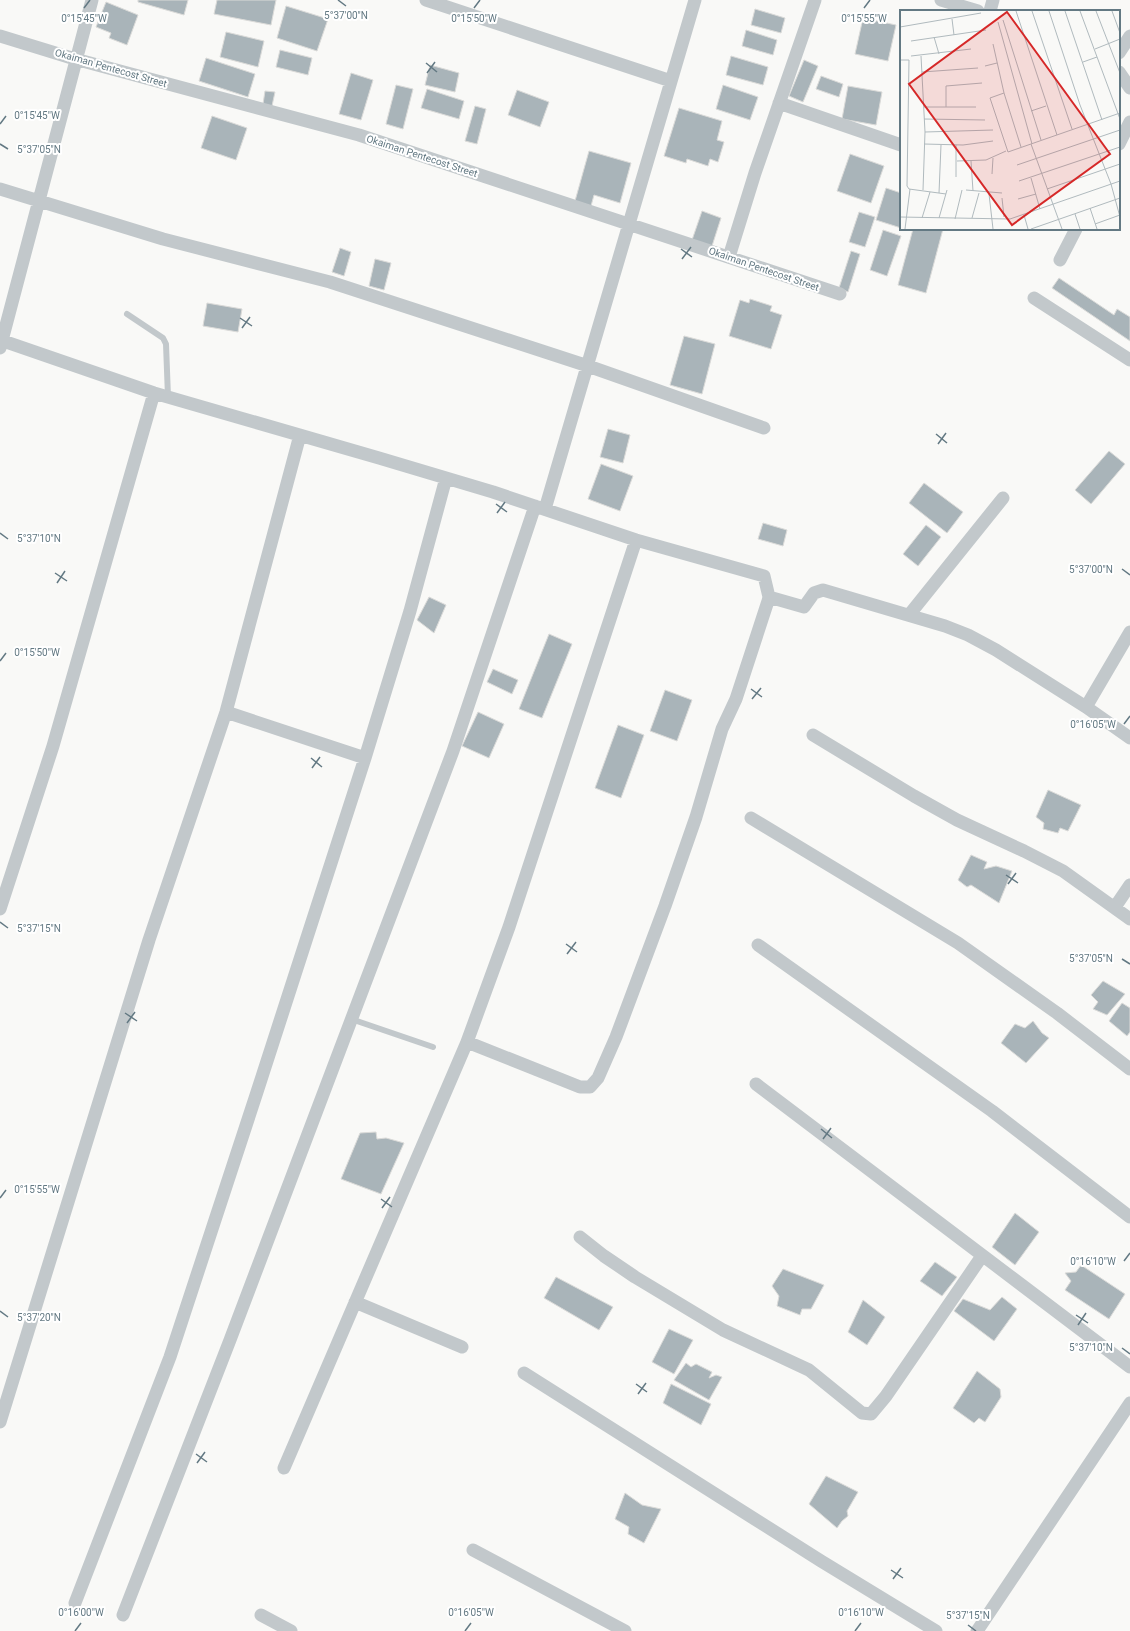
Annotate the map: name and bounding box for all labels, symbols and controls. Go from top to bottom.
text: 5°37'00"N [324,10,368,21]
inset map [900,10,1120,230]
text: 0°15'45"W [61,13,107,24]
text: 0°15'50"W [451,13,497,24]
text: 0°15'55"W [841,13,887,24]
street label: Okaiman Pentecost Street [54,47,168,89]
text: 0°15'45"W [14,110,60,121]
street label: Okaiman Pentecost Street [365,133,479,179]
text: 5°37'05"N [17,144,61,155]
street label: Okaiman Pentecost Street [707,245,821,293]
text: 5°37'10"N [17,533,61,544]
text: 5°37'00"N [1069,564,1113,575]
text: 0°15'50"W [14,647,60,658]
text: 0°16'05"W [1070,719,1116,730]
text: 5°37'15"N [17,923,61,934]
text: 5°37'05"N [1069,953,1113,964]
text: 0°15'55"W [14,1184,60,1195]
text: 0°16'10"W [1070,1256,1116,1267]
text: 5°37'20"N [17,1312,61,1323]
text: 5°37'10"N [1069,1342,1113,1353]
text: 0°16'00"W [58,1607,104,1618]
text: 0°16'05"W [448,1607,494,1618]
text: 0°16'10"W [838,1607,884,1618]
text: 5°37'15"N [946,1610,990,1621]

